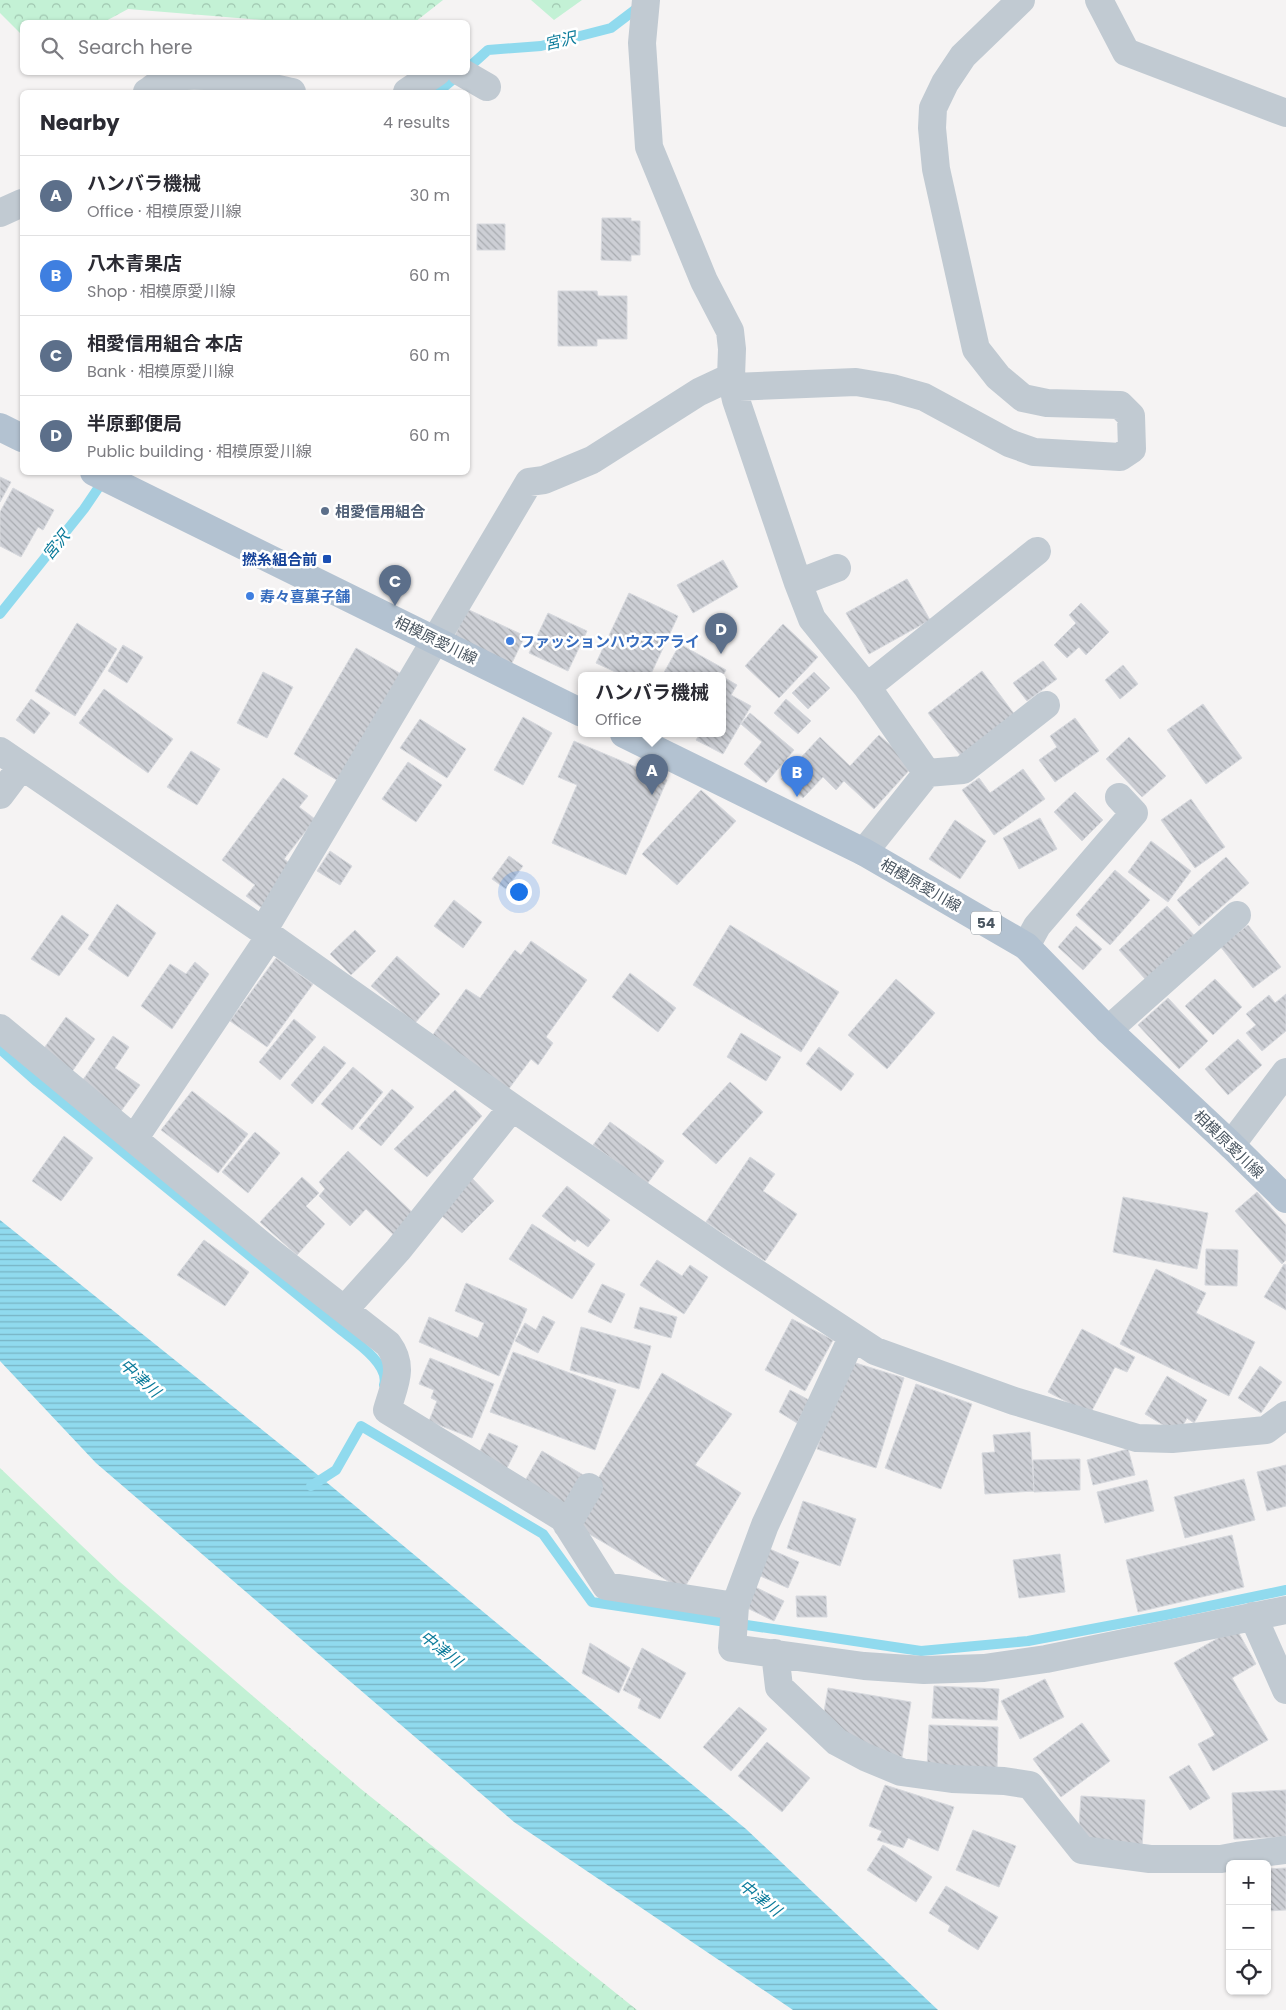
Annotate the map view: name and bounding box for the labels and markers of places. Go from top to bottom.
place label: 相愛信用組合 [335,501,426,522]
marker: 相愛信用組合 [319,505,331,517]
place label: 撚糸組合前 [242,549,317,570]
marker: 撚糸組合前 [321,553,333,565]
pin: C [379,565,411,606]
place label: 寿々喜菓子舗 [260,586,350,607]
marker: 寿々喜菓子舗 [244,590,256,602]
pin: D [705,613,737,654]
place label: ファッションハウスアライ [520,631,700,652]
marker: ファッションハウスアライ [504,635,516,647]
pin: A [636,754,668,795]
pin: B [781,756,813,797]

